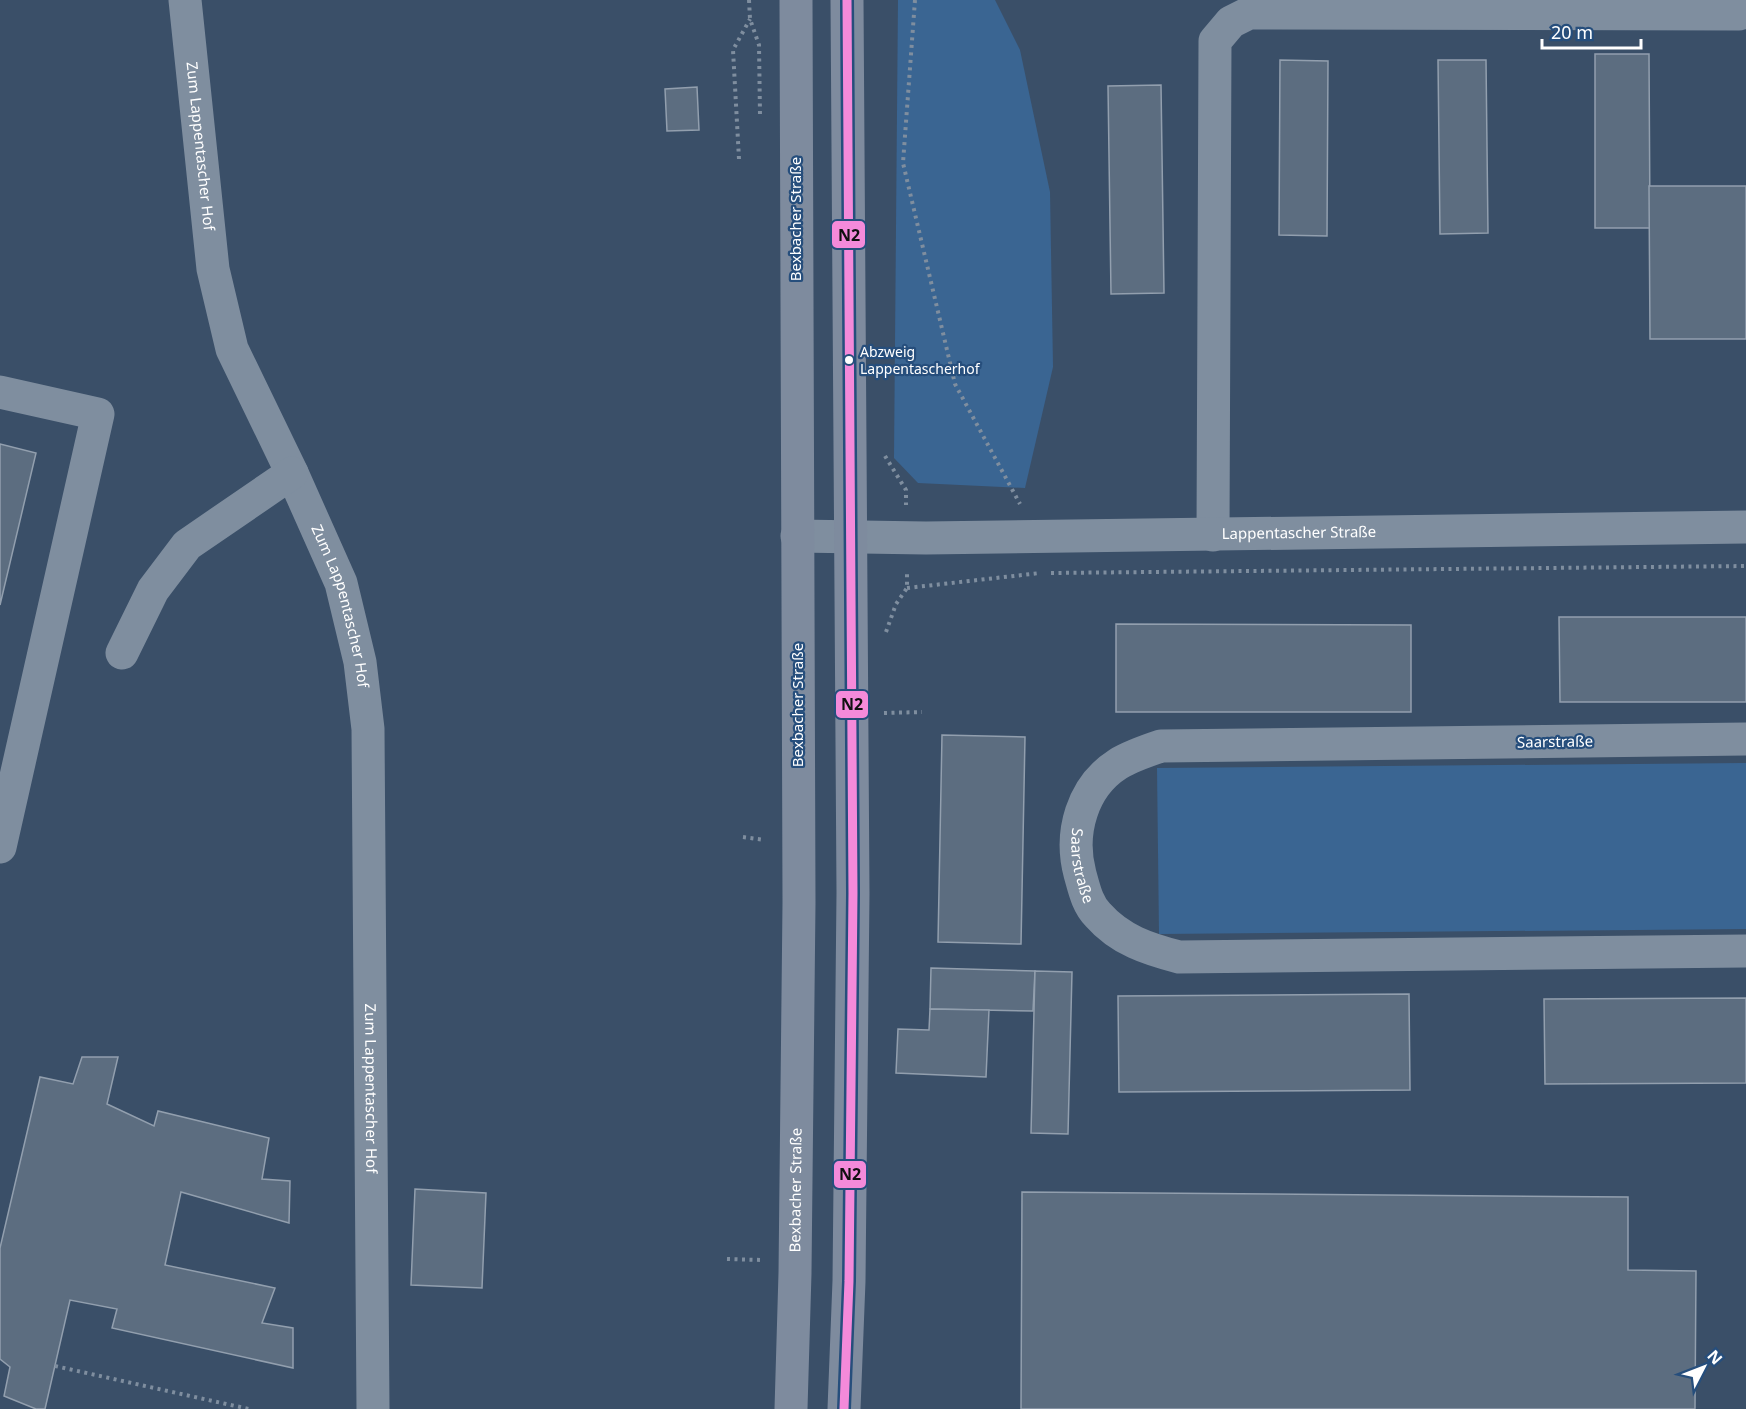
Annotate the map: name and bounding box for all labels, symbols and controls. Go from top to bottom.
scale bar [1542,12,1641,50]
text: 20 m [1551,20,1593,44]
street label: Zum Lappentascher Hof [182,61,220,232]
street label: Bexbacher Straße [785,157,805,281]
line badge: N2 [831,220,866,249]
text: N2 [838,224,860,246]
place label: Abzweig Lappentascherhof [860,342,981,378]
marker: Abzweig Lappentascherhof [843,354,855,366]
street label: Zum Lappentascher Hof [307,521,374,690]
street label: Lappentascher Straße [1222,521,1376,543]
street label: Bexbacher Straße [787,643,807,767]
line badge: N2 [835,690,869,719]
text: N2 [841,693,863,715]
street label: Saarstraße [1517,730,1593,752]
street label: Saarstraße [1067,827,1099,906]
street label: Zum Lappentascher Hof [361,1003,382,1174]
street label: Bexbacher Straße [784,1128,806,1252]
line badge: N2 [833,1160,867,1189]
text: N2 [839,1163,861,1185]
north arrow [1674,1337,1734,1397]
text: N [1703,1345,1728,1369]

